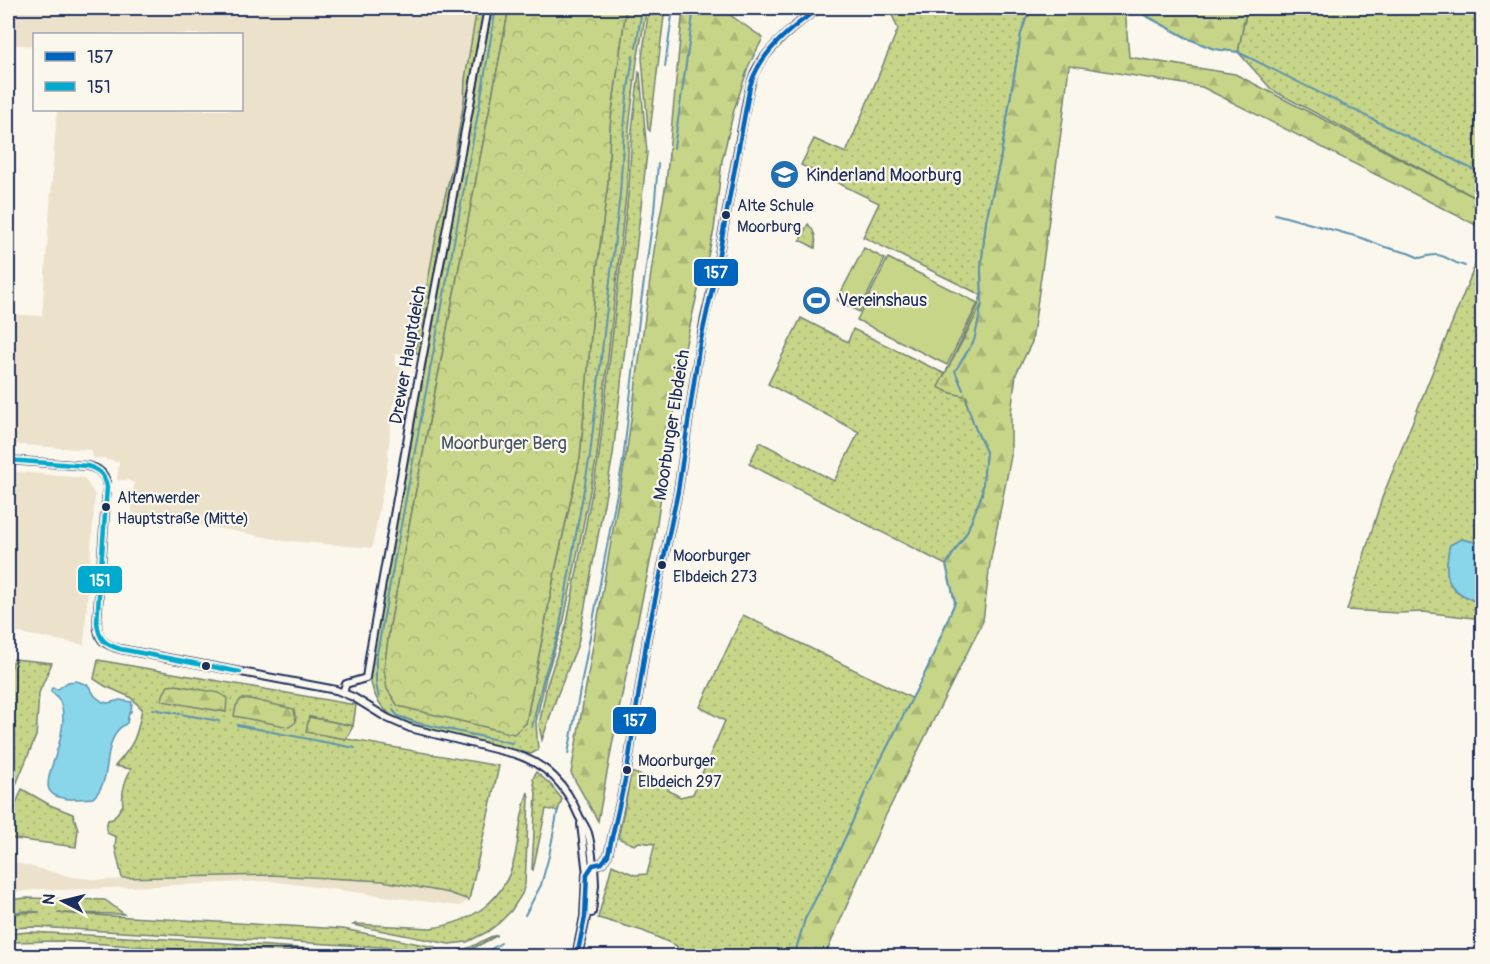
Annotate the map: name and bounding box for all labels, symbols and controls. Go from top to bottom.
legend [33,33,243,111]
text: 157 [87,46,114,69]
text: 151 [87,76,111,99]
school or university icon: Kinderland Moorburg [769,159,801,191]
place label: Kinderland Moorburg [806,164,961,187]
place label: Alte Schule Moorburg [737,196,814,237]
marker: Alte Schule Moorburg [720,209,732,221]
line badge: 157 [693,258,739,287]
text: 157 [704,263,728,283]
street label: Drewer Hauptdeich [384,284,432,426]
sports icon: Vereinshaus [801,284,833,316]
place label: Vereinshaus [838,289,927,312]
street label: Moorburger Elbdeich [649,348,695,502]
park label: Moorburger Berg [441,432,567,455]
place label: Altenwerder Hauptstraße (Mitte) [117,488,249,529]
marker: Altenwerder Hauptstraße (Mitte) [100,501,112,513]
place label: Moorburger Elbdeich 273 [673,546,757,587]
marker: Moorburger Elbdeich 273 [656,559,668,571]
line badge: 151 [77,565,123,594]
text: 151 [89,571,111,591]
unlabelled marker [200,660,212,672]
line badge: 157 [612,706,657,735]
text: 157 [623,711,647,731]
place label: Moorburger Elbdeich 297 [638,751,722,792]
marker: Moorburger Elbdeich 297 [621,764,633,776]
north arrow [33,871,93,931]
text: N [39,893,60,906]

